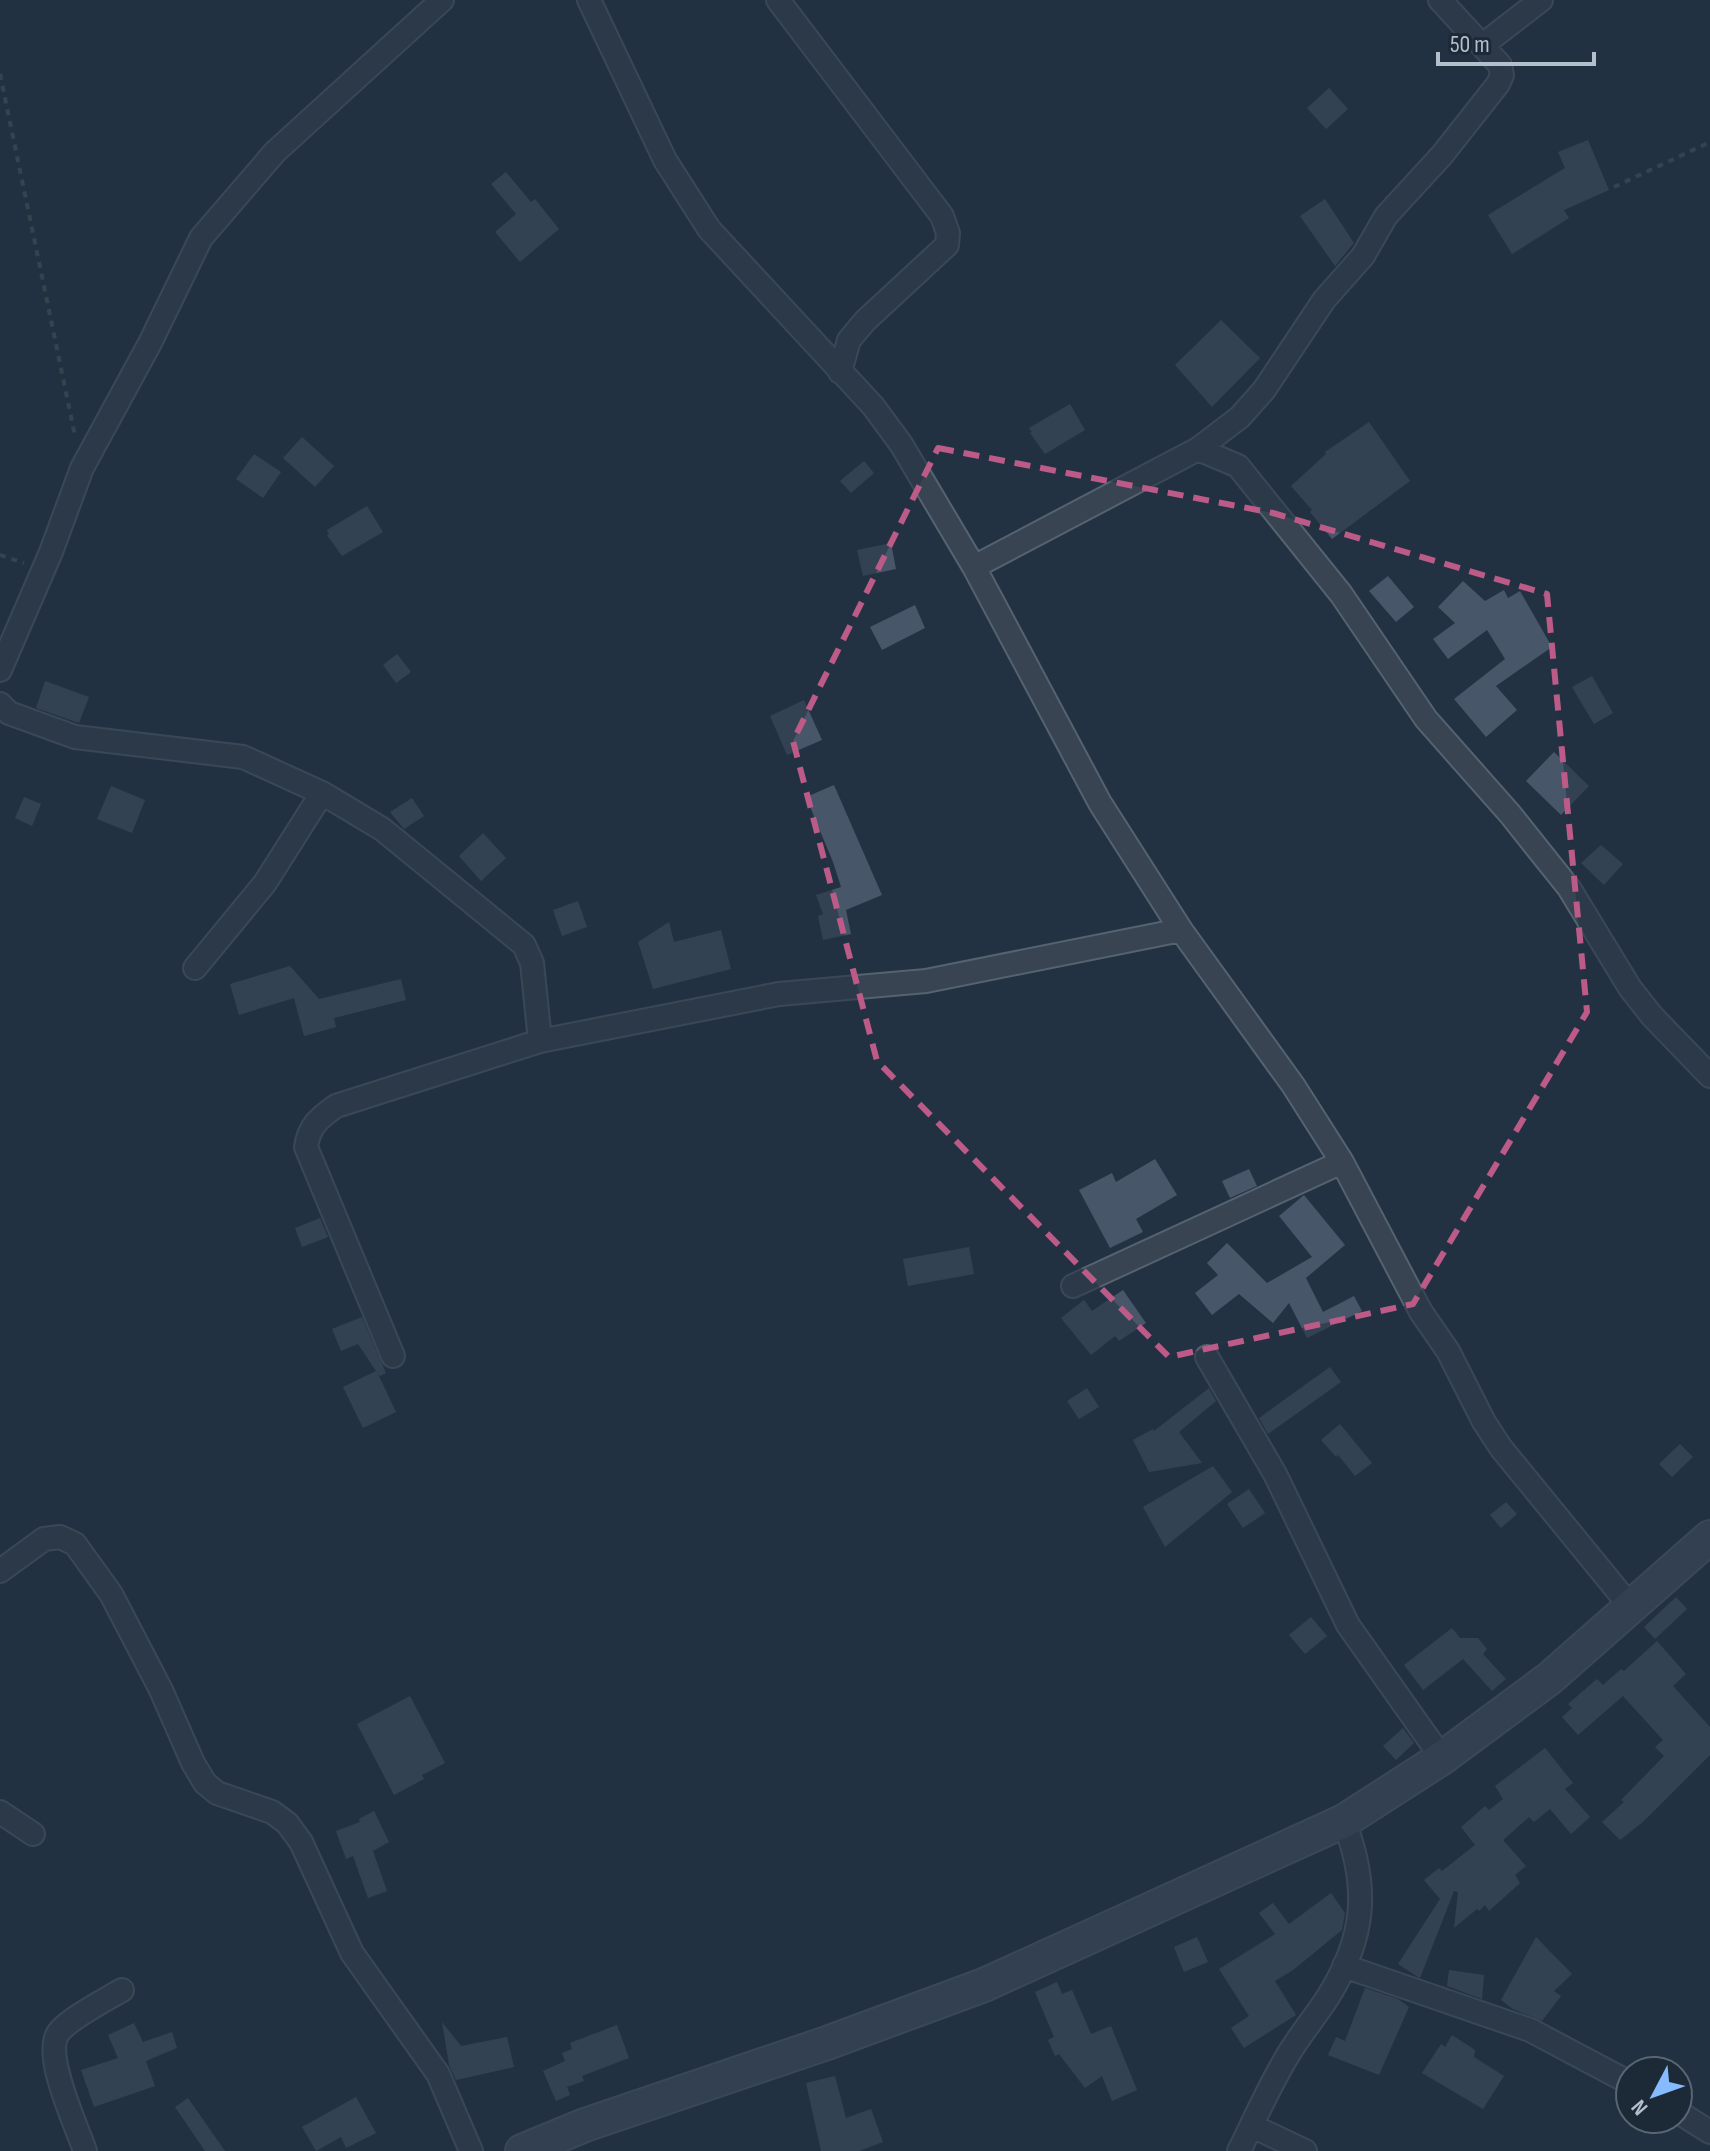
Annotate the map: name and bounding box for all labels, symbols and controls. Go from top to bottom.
scale bar [1438,16,1594,66]
text: 50 m [1450,30,1490,59]
north arrow [1614,2055,1694,2135]
text: N [1626,2094,1654,2120]

